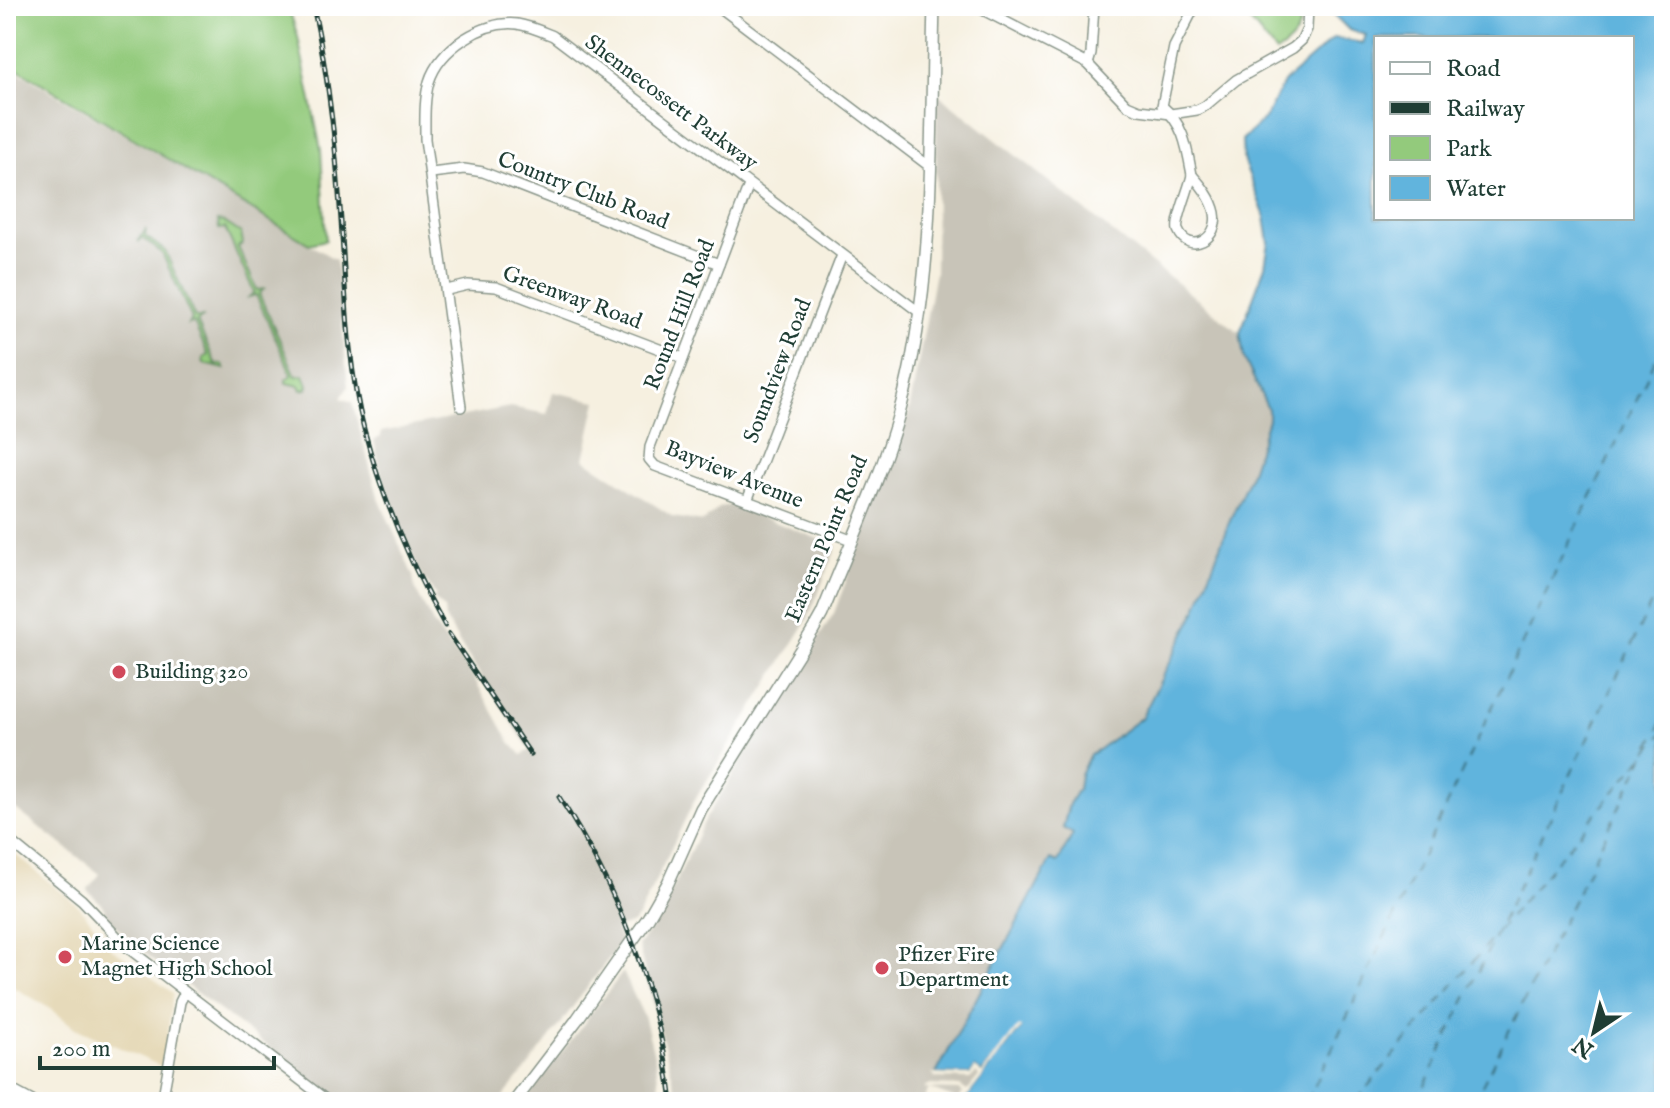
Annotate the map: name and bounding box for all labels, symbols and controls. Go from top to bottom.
street label: Shennecossett Parkway [579,29,763,177]
legend [1374,36,1634,220]
text: Road [1446,54,1500,85]
text: Railway [1446,94,1525,125]
text: Park [1446,134,1492,165]
street label: Country Club Road [493,145,673,237]
text: Water [1446,174,1506,205]
street label: Round Hill Road [638,235,722,394]
street label: Greenway Road [498,260,646,336]
street label: Soundview Road [738,295,818,447]
street label: Bayview Avenue [661,435,807,515]
street label: Eastern Point Road [779,451,875,627]
place label: Building 320 [135,658,248,686]
marker: Building 320 [110,663,128,681]
place label: Marine Science Magnet High School [81,930,273,983]
place label: Pfizer Fire Department [898,941,1009,994]
marker: Marine Science Magnet High School [56,948,74,966]
marker: Pfizer Fire Department [873,959,891,977]
north arrow [1554,992,1634,1072]
scale bar [40,1020,274,1070]
text: N [1568,1030,1600,1064]
text: 200 m [52,1034,111,1065]

